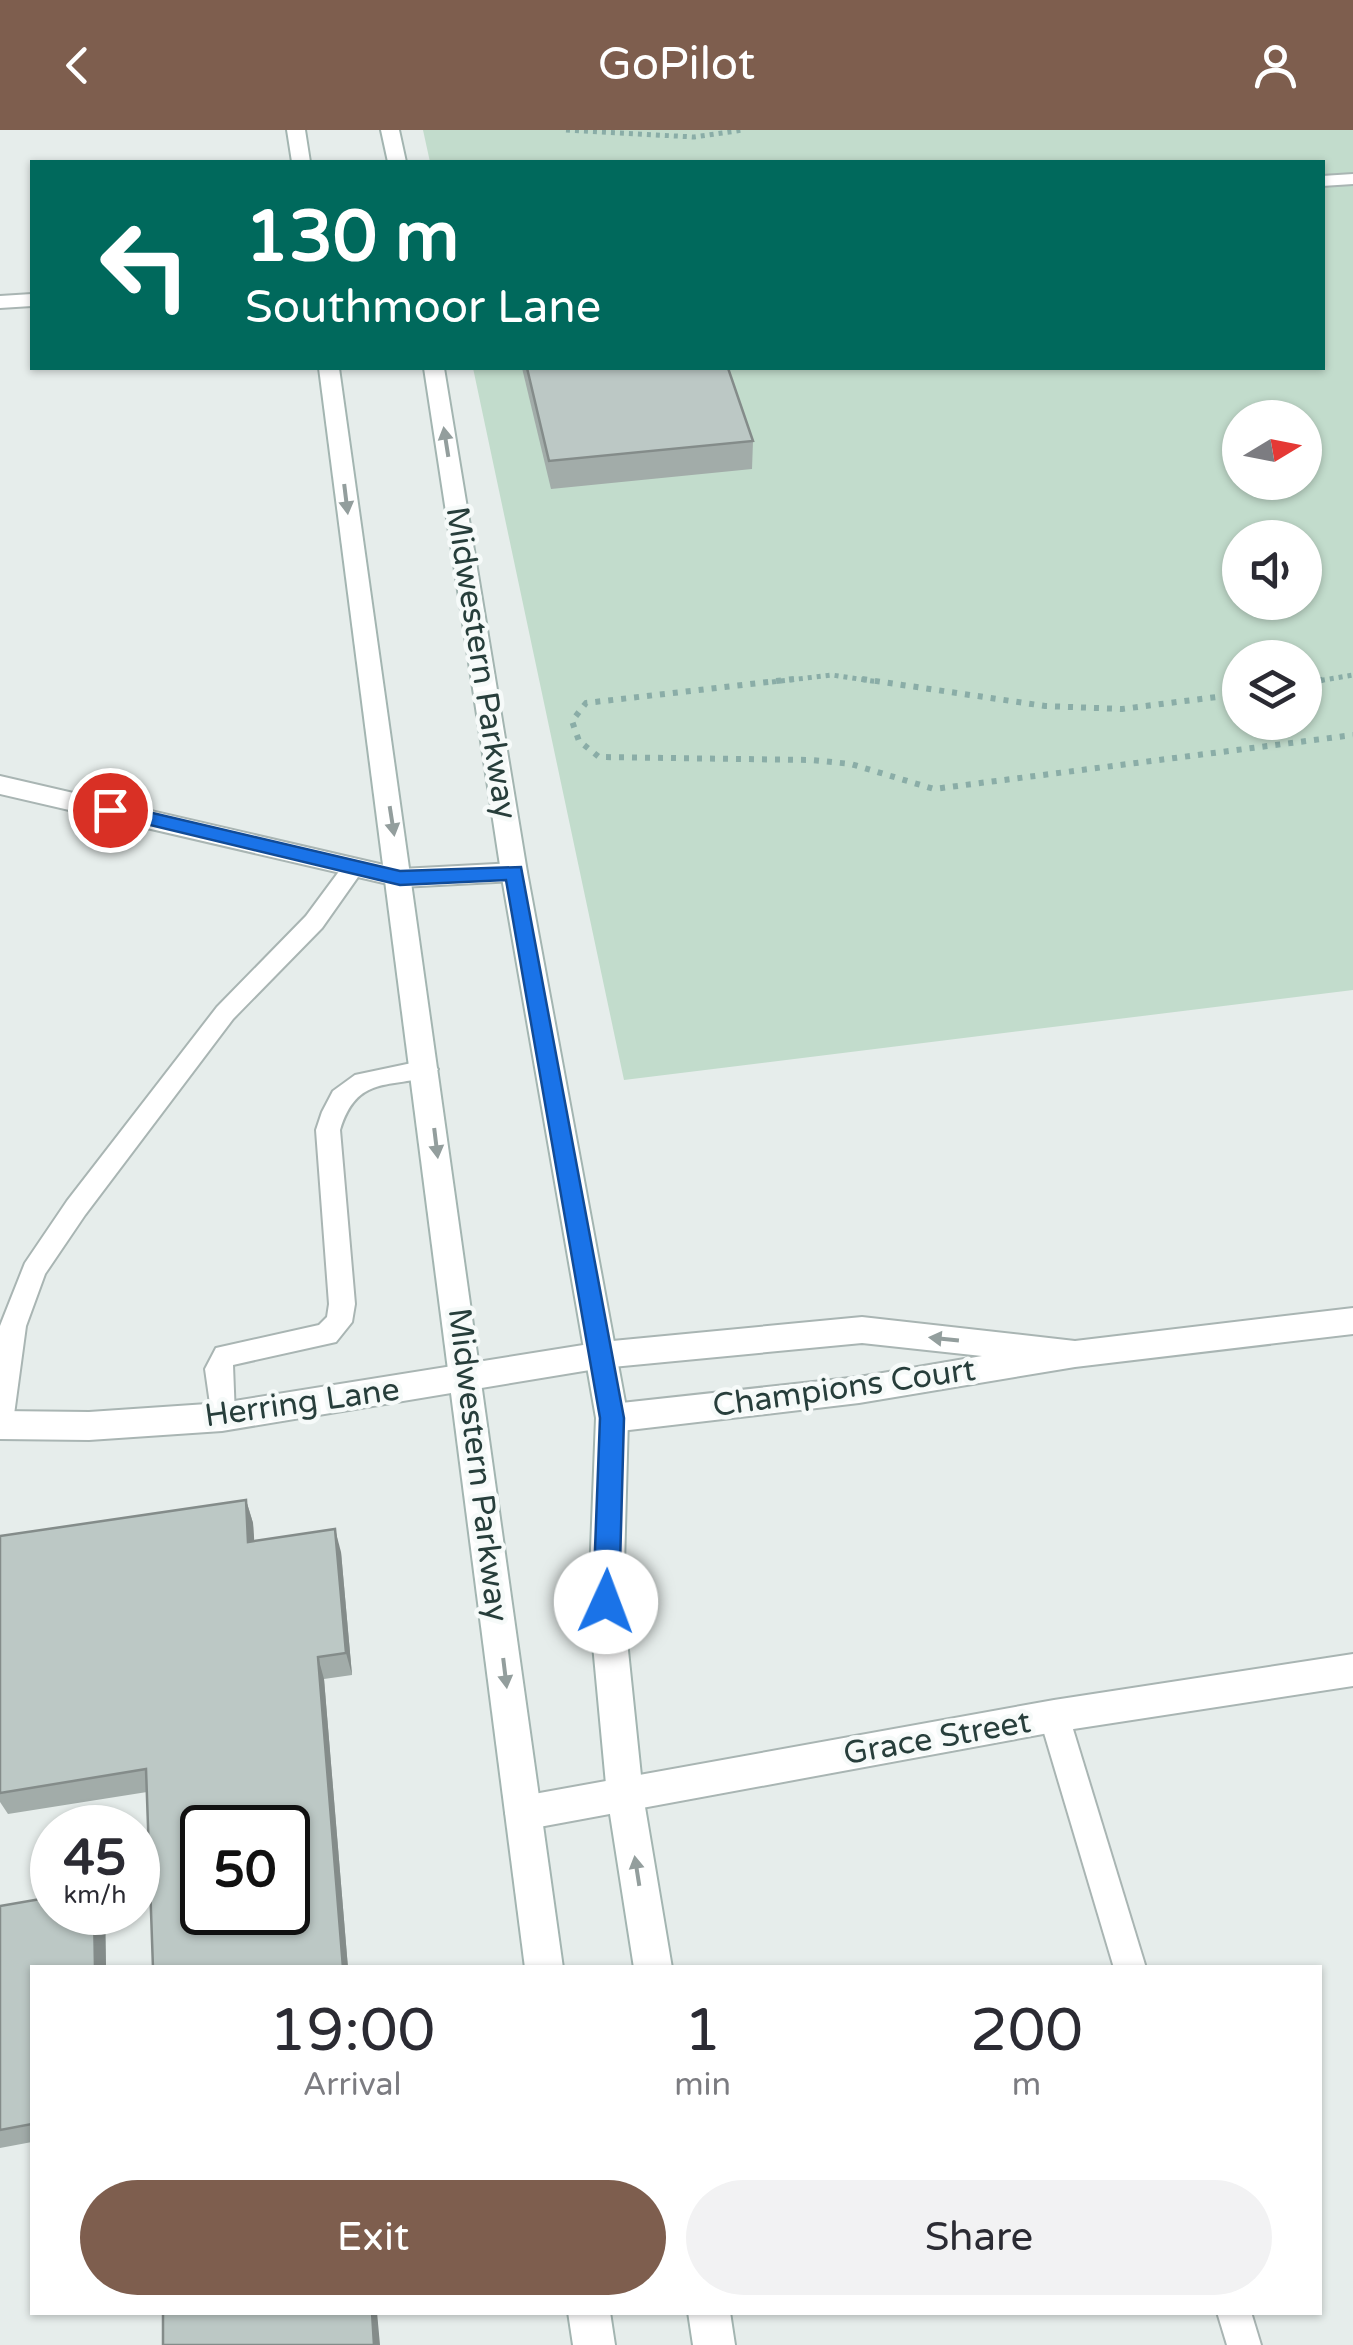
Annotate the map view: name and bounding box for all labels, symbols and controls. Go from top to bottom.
icon: back [50,38,105,93]
text: GoPilot [598,38,755,92]
icon: person [1248,38,1303,93]
text: 130 m [245,196,459,280]
icon: left [80,200,210,330]
text: Southmoor Lane [245,281,601,335]
north arrow [1222,400,1322,500]
map controls [1222,400,1322,740]
one-way arrow [438,426,453,458]
one-way arrow [338,484,354,515]
street label: Midwestern Parkway [438,504,524,822]
button: sound [1222,520,1322,620]
button: layers [1222,640,1322,740]
pin [68,768,153,853]
icon: arrive [83,783,138,838]
one-way arrow [384,805,400,837]
one-way arrow [428,1127,444,1159]
street label: Midwestern Parkway [440,1306,516,1624]
one-way arrow [927,1331,959,1347]
street label: Champions Court [710,1351,978,1425]
street label: Herring Lane [202,1371,402,1435]
position arrow [554,1550,658,1654]
one-way arrow [497,1658,513,1690]
street label: Grace Street [840,1703,1034,1773]
speed limit sign: 50 [180,1805,310,1935]
text: 45 [64,1828,126,1888]
one-way arrow [629,1855,644,1887]
text: km/h [64,1880,126,1910]
text: 19:00 [269,1995,435,2067]
text: 1 [684,1995,721,2067]
text: 200 [970,1995,1083,2067]
text: Arrival [303,2066,402,2104]
text: min [674,2066,731,2104]
text: m [1012,2066,1041,2104]
button: Exit [80,2180,666,2295]
button: Share [686,2180,1272,2295]

